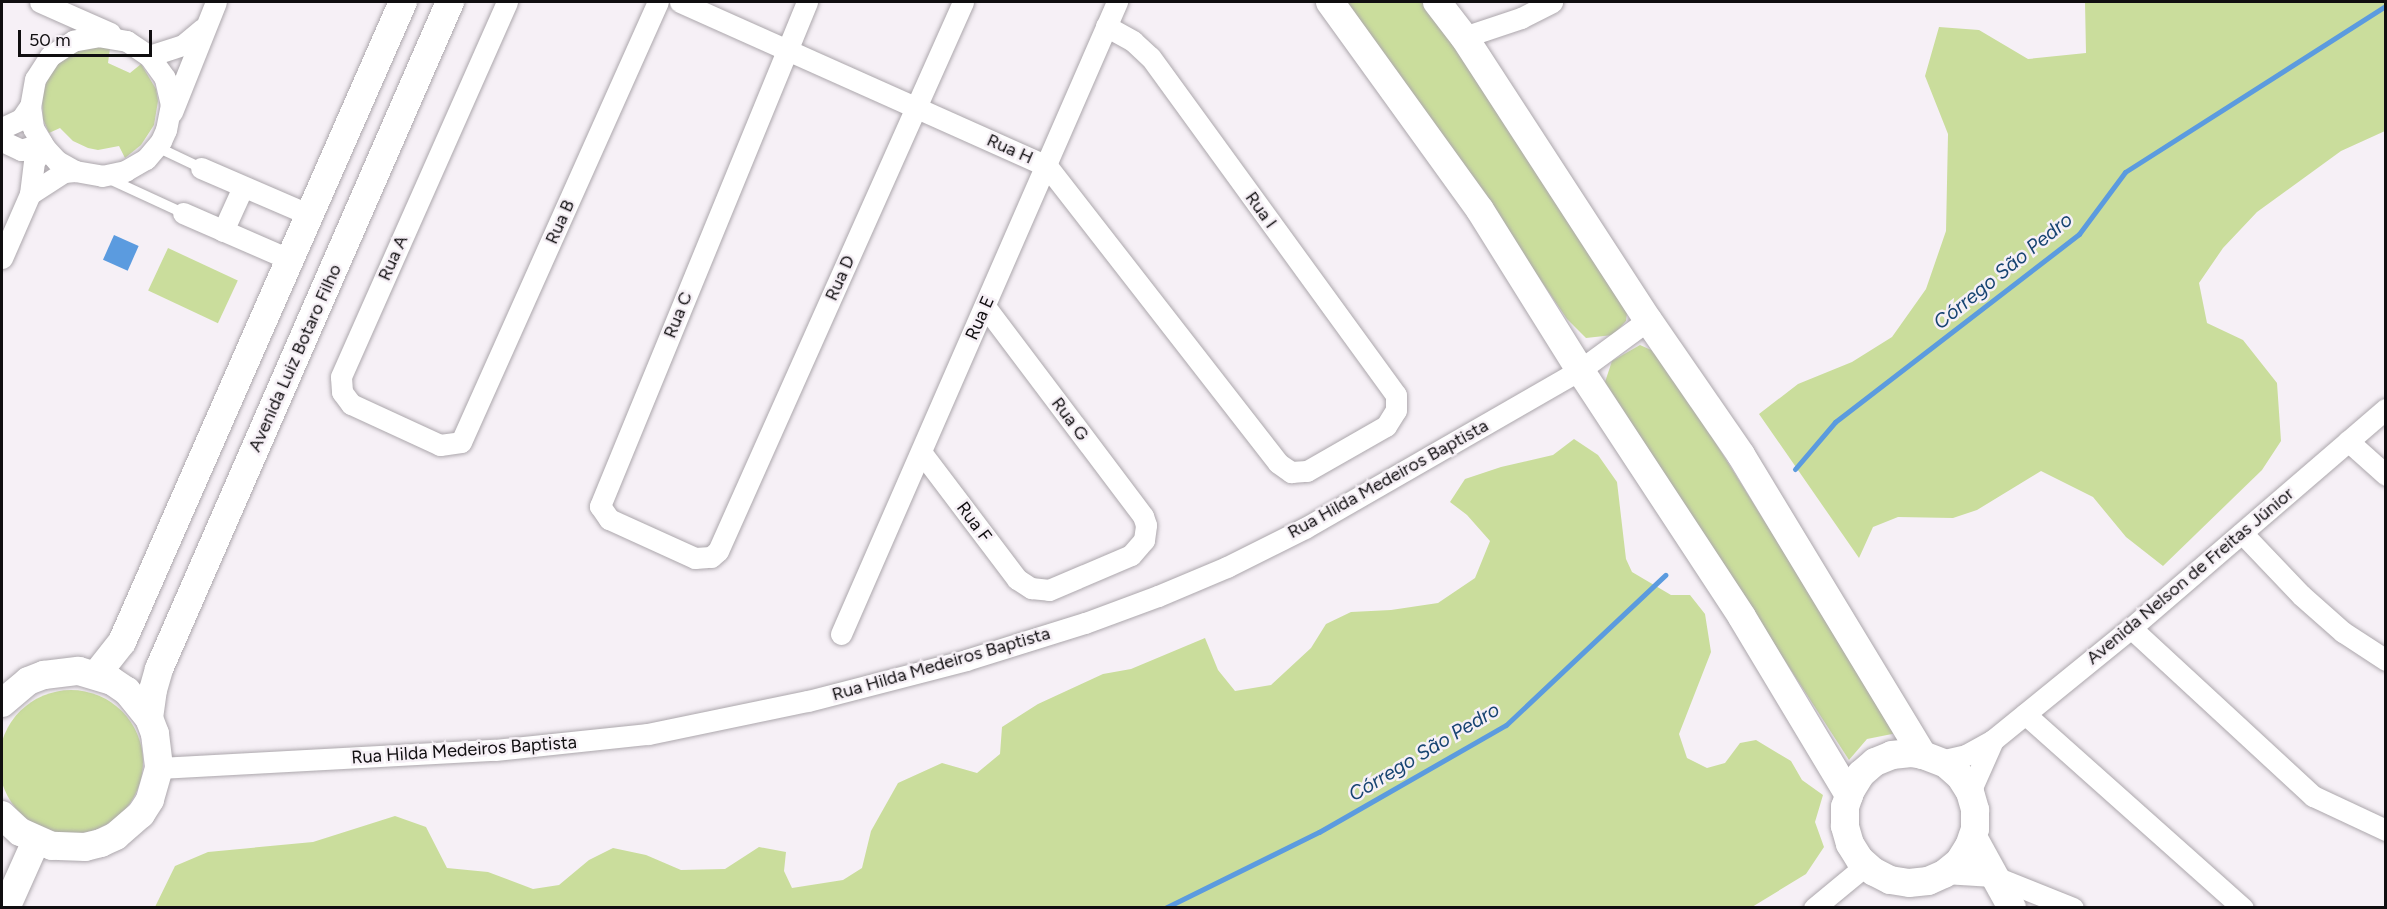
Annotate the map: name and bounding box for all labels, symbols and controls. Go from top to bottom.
scale bar [21,18,154,56]
text: 50 m [29,29,71,51]
street label: Rua H [983,129,1037,169]
street label: Rua I [1241,188,1281,232]
street label: Rua B [541,197,579,247]
water label: Córrego São Pedro [1929,208,2077,334]
street label: Rua A [374,232,412,284]
street label: Rua D [821,252,859,304]
street label: Avenida Luiz Botaro Filho [244,261,346,455]
street label: Rua C [659,289,697,341]
street label: Rua E [961,293,999,343]
street label: Rua G [1047,393,1093,445]
street label: Rua Hilda Medeiros Baptista [1284,415,1492,543]
street label: Avenida Nelson de Freitas Júnior [2082,483,2298,669]
street label: Rua F [952,498,996,546]
street label: Rua Hilda Medeiros Baptista [829,622,1053,706]
water label: Córrego São Pedro [1344,697,1504,807]
street label: Rua Hilda Medeiros Baptista [351,731,577,769]

